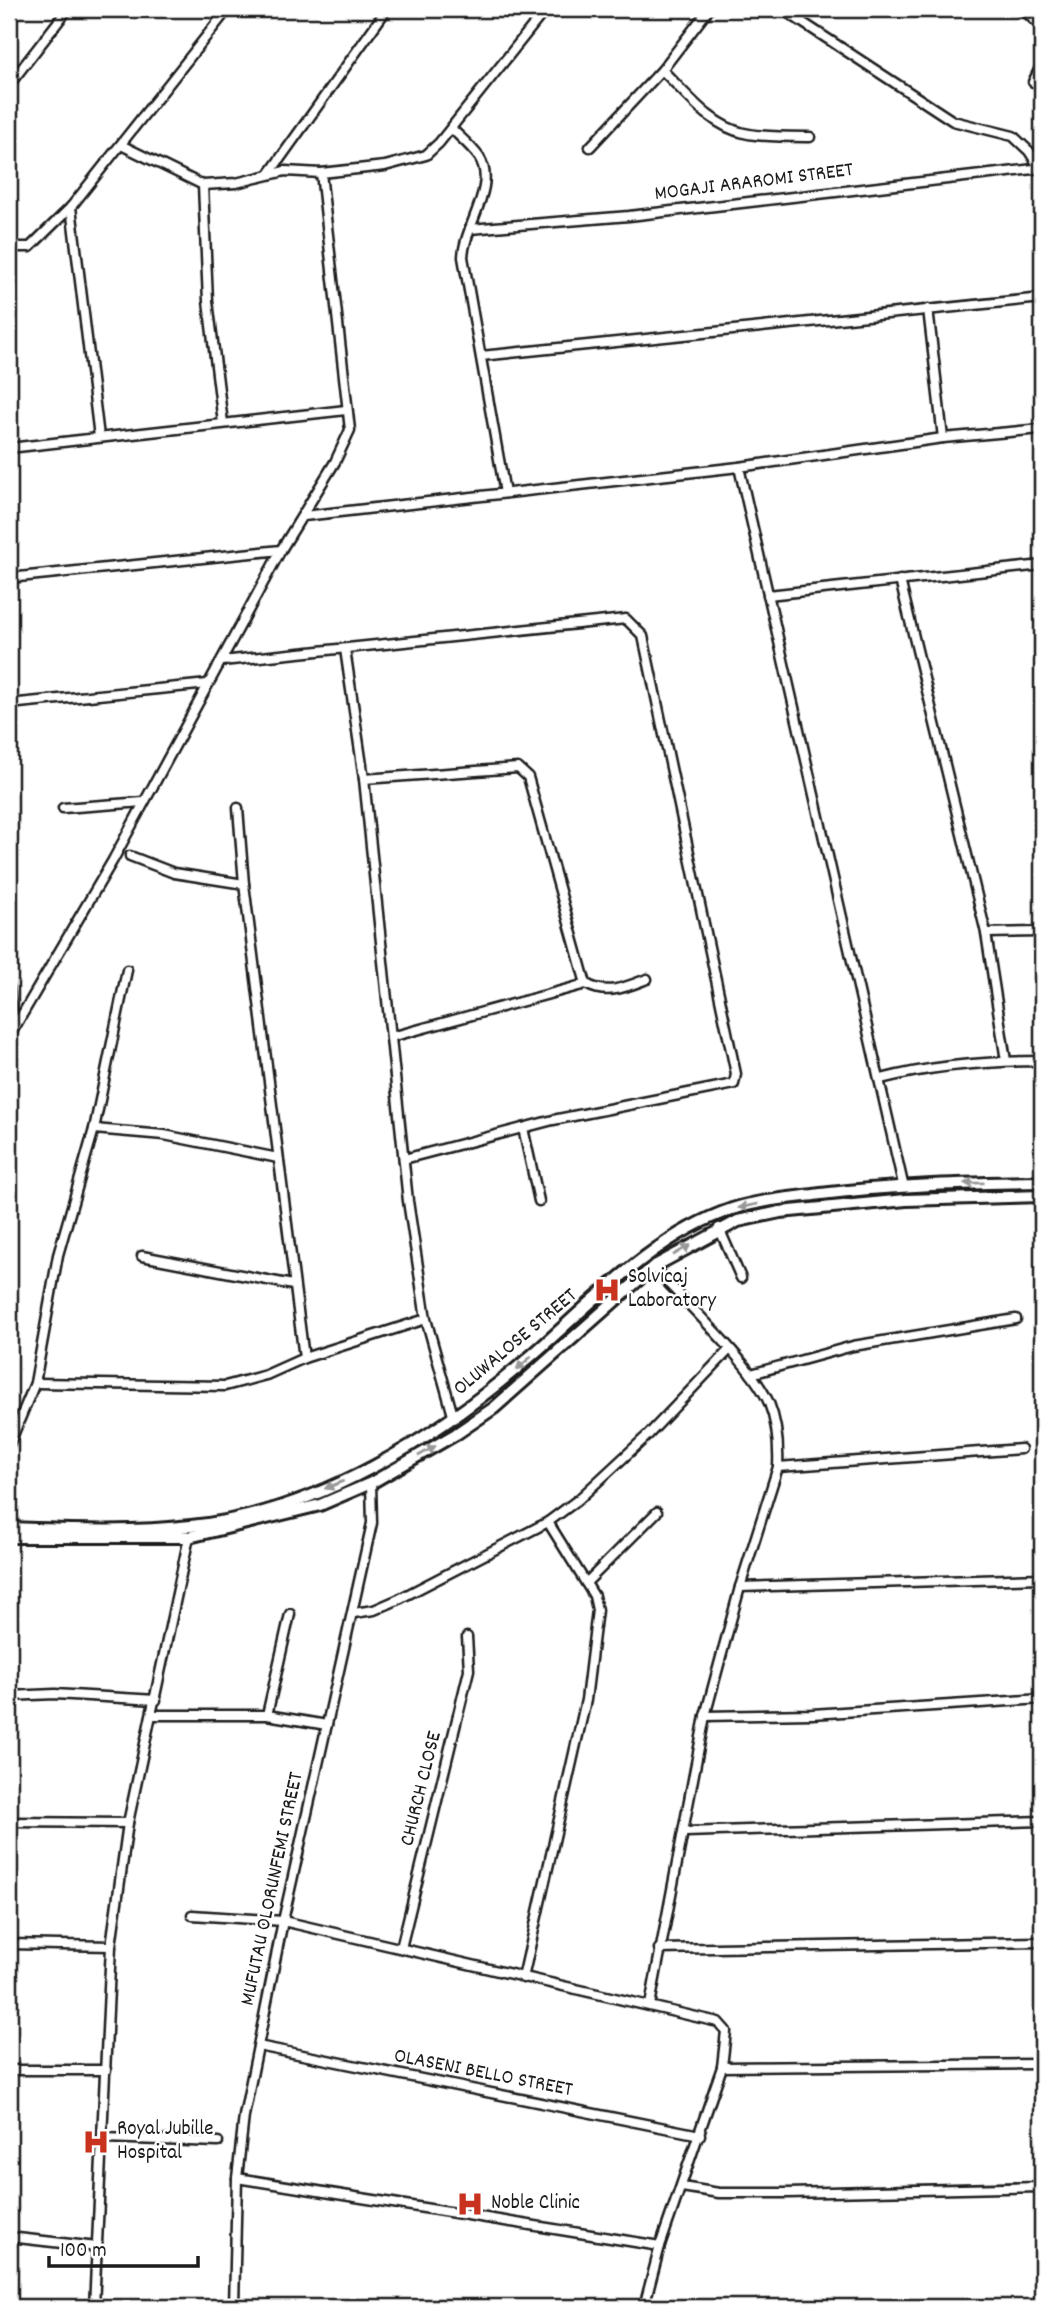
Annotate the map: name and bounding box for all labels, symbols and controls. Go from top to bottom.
street label: MOGAJI ARAROMI STREET [653,156,856,210]
one-way arrow [963,1177,985,1189]
one-way arrow [737,1200,759,1211]
one-way arrow [672,1243,691,1256]
place label: Solvicaj Laboratory [628,1263,716,1317]
hospital icon: Solvicaj Laboratory [592,1275,622,1305]
street label: OLUWALOSE STREET [447,1282,585,1404]
one-way arrow [515,1355,533,1371]
one-way arrow [418,1445,437,1457]
one-way arrow [323,1480,344,1491]
street label: CHURCH CLOSE [393,1728,451,1850]
street label: MUFUTAU OLORUNFEMI STREET [234,1769,313,2009]
street label: OLASENI BELLO STREET [391,2042,576,2106]
place label: Royal Jubille Hospital [117,2115,214,2169]
hospital icon: Royal Jubille Hospital [81,2127,111,2157]
hospital icon: Noble Clinic [455,2189,485,2219]
place label: Noble Clinic [491,2189,580,2219]
scale bar [49,2225,198,2269]
text: 100 m [60,2237,107,2267]

